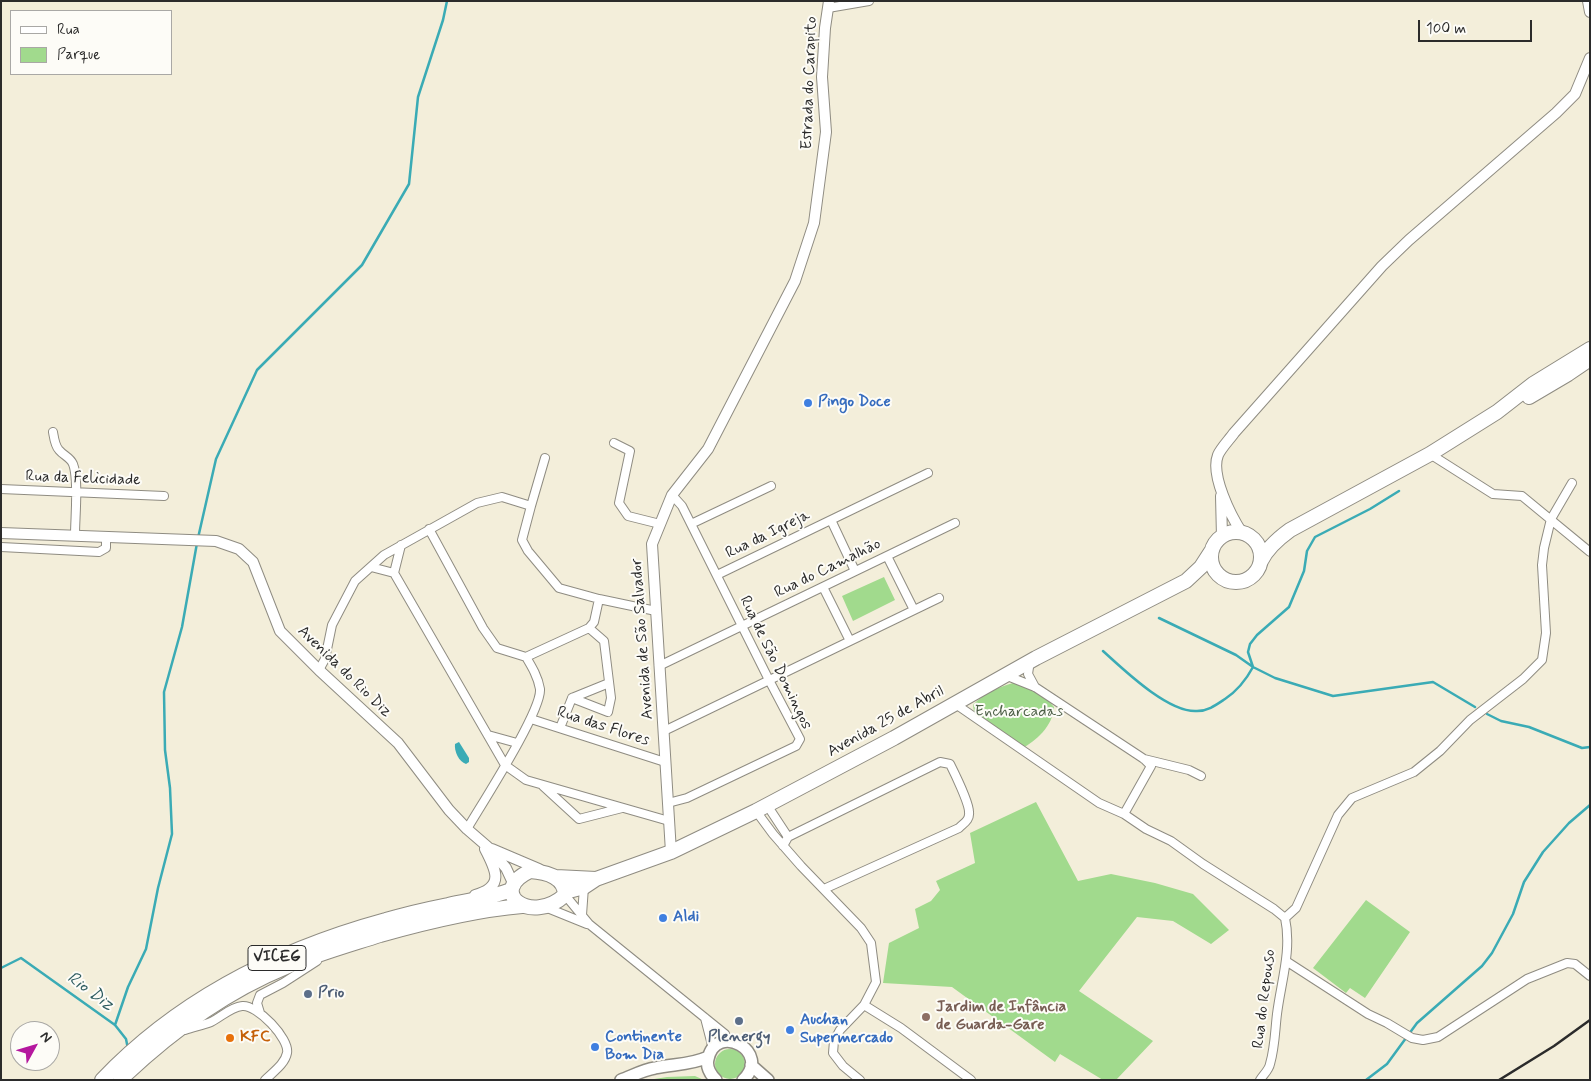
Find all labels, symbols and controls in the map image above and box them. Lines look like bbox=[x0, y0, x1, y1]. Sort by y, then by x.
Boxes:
legend bbox=[10, 10, 172, 75]
scale bar bbox=[1421, 10, 1535, 42]
street label: Estrada do Carapito bbox=[798, 16, 822, 150]
text: 100 m bbox=[1426, 19, 1466, 39]
text: Rua bbox=[57, 20, 80, 40]
text: Parque bbox=[57, 45, 100, 65]
place label: Pingo Doce bbox=[818, 393, 891, 413]
marker: Pingo Doce bbox=[802, 397, 814, 409]
street label: Rua da Felicidade bbox=[25, 467, 141, 491]
street label: Rua da Igreja bbox=[723, 506, 813, 564]
street label: Rua do Camalhão bbox=[772, 535, 884, 603]
street label: Avenida de São Salvador bbox=[628, 558, 658, 720]
street label: Rua de São Domingos bbox=[734, 593, 816, 733]
street label: Avenida do Rio Diz bbox=[293, 622, 395, 722]
street label: Avenida 25 de Abril bbox=[824, 682, 948, 762]
street label: Rua das Flores bbox=[554, 703, 652, 751]
park label: Encharcadas bbox=[975, 703, 1063, 723]
place label: Aldi bbox=[673, 908, 699, 928]
marker: Aldi bbox=[657, 912, 669, 924]
road number: VICEG bbox=[248, 946, 306, 970]
street label: Rua do Repouso bbox=[1249, 948, 1281, 1050]
water label: Rio Diz bbox=[62, 968, 118, 1016]
place label: Prio bbox=[318, 984, 344, 1004]
marker: Prio bbox=[302, 988, 314, 1000]
place label: Jardim de Infância de Guarda-Gare bbox=[936, 998, 1066, 1036]
place label: Auchan Supermercado bbox=[800, 1011, 893, 1049]
marker: Jardim de Infância de Guarda-Gare bbox=[920, 1011, 932, 1023]
marker: Plenergy bbox=[733, 1015, 745, 1027]
north arrow bbox=[10, 1021, 60, 1071]
marker: Auchan Supermercado bbox=[784, 1024, 796, 1036]
text: N bbox=[36, 1028, 56, 1046]
place label: KFC bbox=[240, 1028, 270, 1048]
place label: Continente Bom Dia bbox=[605, 1028, 682, 1066]
place label: Plenergy bbox=[708, 1028, 770, 1048]
marker: KFC bbox=[224, 1032, 236, 1044]
marker: Continente Bom Dia bbox=[589, 1041, 601, 1053]

